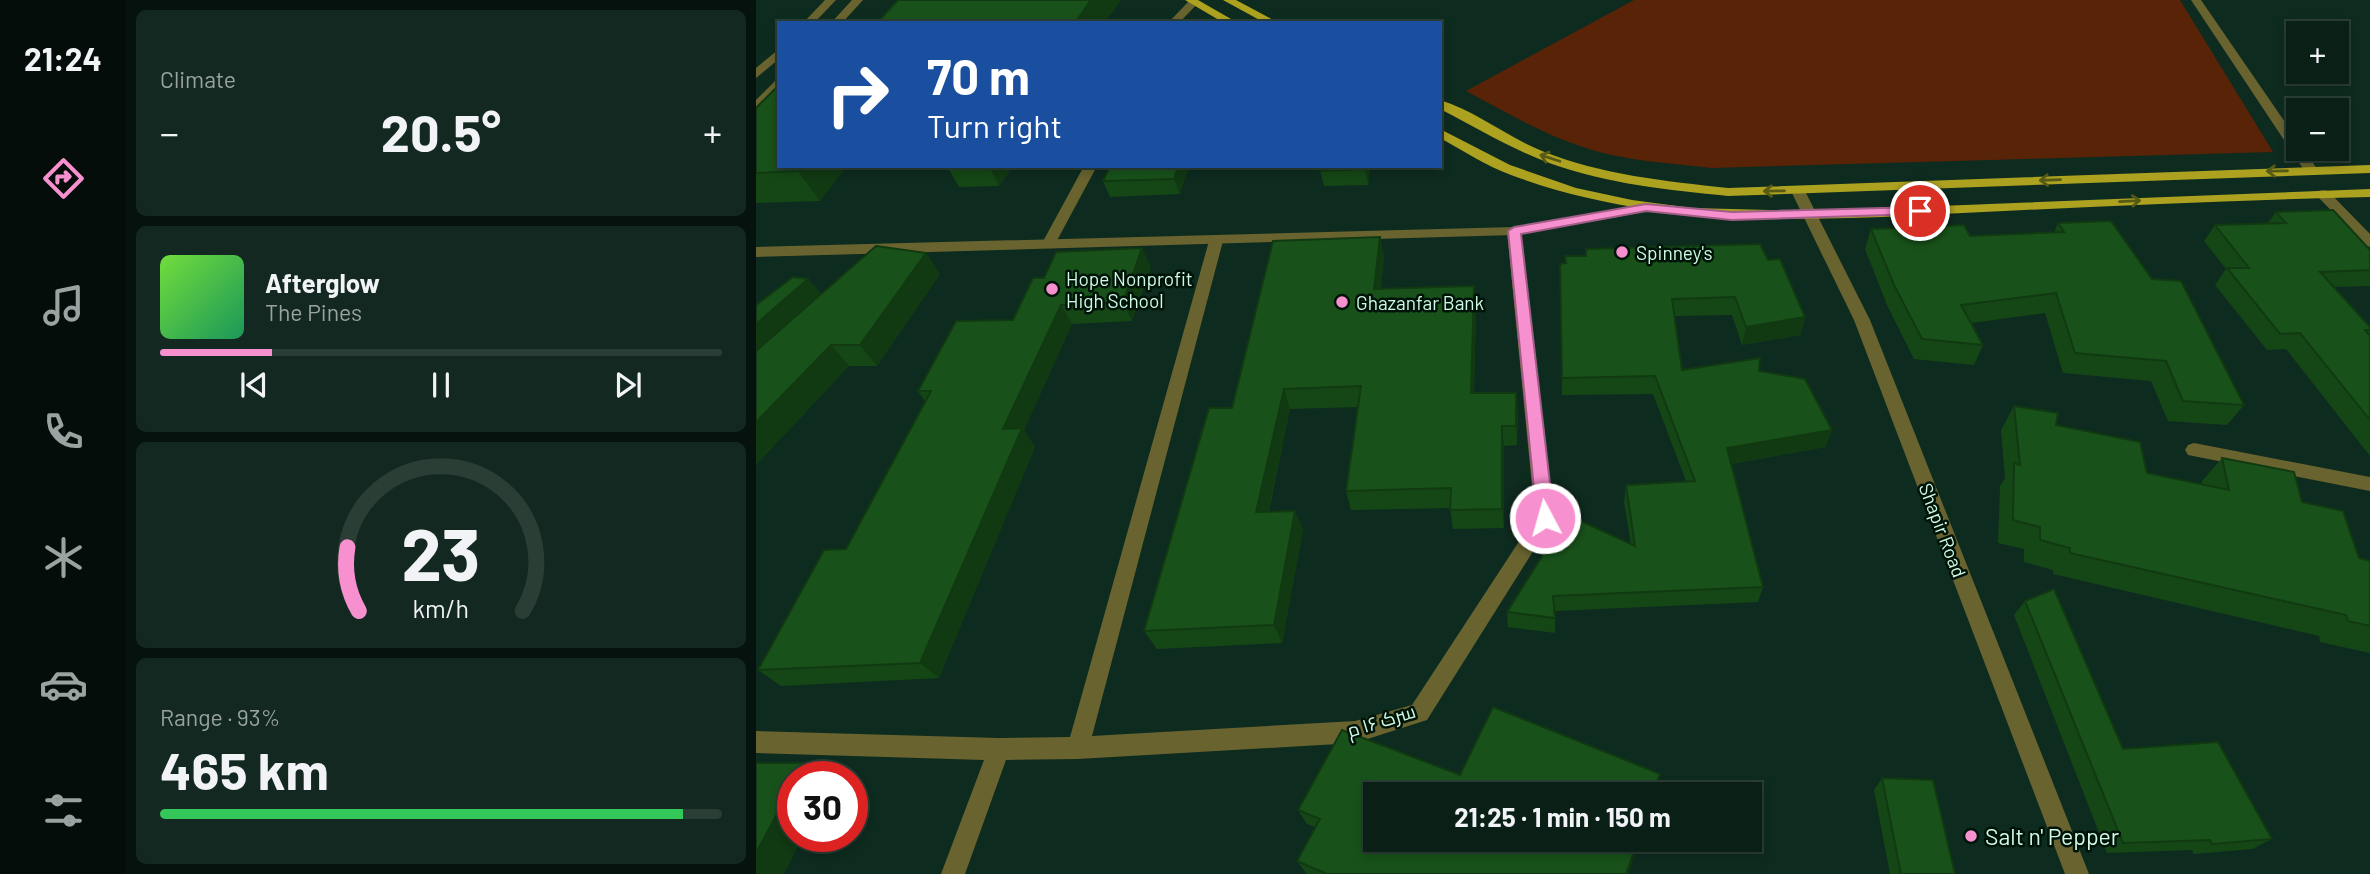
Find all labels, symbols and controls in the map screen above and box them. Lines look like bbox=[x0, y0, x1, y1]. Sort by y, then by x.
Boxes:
map controls bbox=[2286, 21, 2349, 161]
button: + bbox=[2286, 21, 2349, 84]
text: 21:24 bbox=[24, 39, 102, 77]
text: 70 m bbox=[927, 46, 1030, 105]
icon: right bbox=[812, 49, 903, 140]
text: Climate bbox=[160, 65, 236, 93]
button: − bbox=[2286, 98, 2349, 161]
text: 20.5° bbox=[381, 100, 501, 162]
text: Turn right bbox=[927, 106, 1062, 144]
text: − bbox=[160, 109, 179, 155]
text: + bbox=[703, 109, 722, 155]
one-way arrow bbox=[1539, 151, 1561, 164]
icon: directions bbox=[39, 154, 88, 203]
one-way arrow bbox=[2266, 164, 2289, 178]
one-way arrow bbox=[2039, 173, 2062, 186]
pin bbox=[1890, 181, 1950, 241]
one-way arrow bbox=[1762, 184, 1785, 198]
icon: arrive bbox=[1901, 192, 1939, 230]
one-way arrow bbox=[2118, 194, 2141, 207]
place label: Spinney's bbox=[1636, 241, 1713, 264]
marker: Spinney's bbox=[1614, 244, 1630, 260]
text: Afterglow bbox=[265, 267, 380, 298]
place label: Hope Nonprofit High School bbox=[1066, 267, 1193, 312]
icon: music bbox=[39, 281, 88, 330]
marker: Hope Nonprofit High School bbox=[1044, 281, 1060, 297]
place label: Ghazanfar Bank bbox=[1356, 291, 1484, 314]
marker: Ghazanfar Bank bbox=[1334, 294, 1350, 310]
text: The Pines bbox=[265, 298, 362, 326]
icon: previous bbox=[235, 366, 273, 404]
icon: pause bbox=[422, 366, 460, 404]
icon: next bbox=[609, 366, 647, 404]
icon: phone bbox=[39, 407, 88, 456]
street label: Shapir Road bbox=[1915, 480, 1971, 580]
position arrow bbox=[1508, 481, 1582, 555]
text: 23 bbox=[401, 508, 481, 596]
icon: climate bbox=[39, 533, 88, 582]
text: km/h bbox=[413, 593, 469, 623]
icon: car bbox=[39, 660, 88, 709]
street label: سرک ۱۶ م bbox=[1344, 699, 1419, 744]
text: Range · 93% bbox=[160, 703, 280, 731]
text: 465 km bbox=[160, 738, 329, 800]
speed limit sign: 30 bbox=[777, 761, 868, 852]
icon: filters bbox=[39, 786, 88, 835]
text: 21:25 · 1 min · 150 m bbox=[1454, 801, 1671, 832]
place label: Salt n' Pepper bbox=[1985, 822, 2120, 850]
marker: Salt n' Pepper bbox=[1963, 828, 1979, 844]

